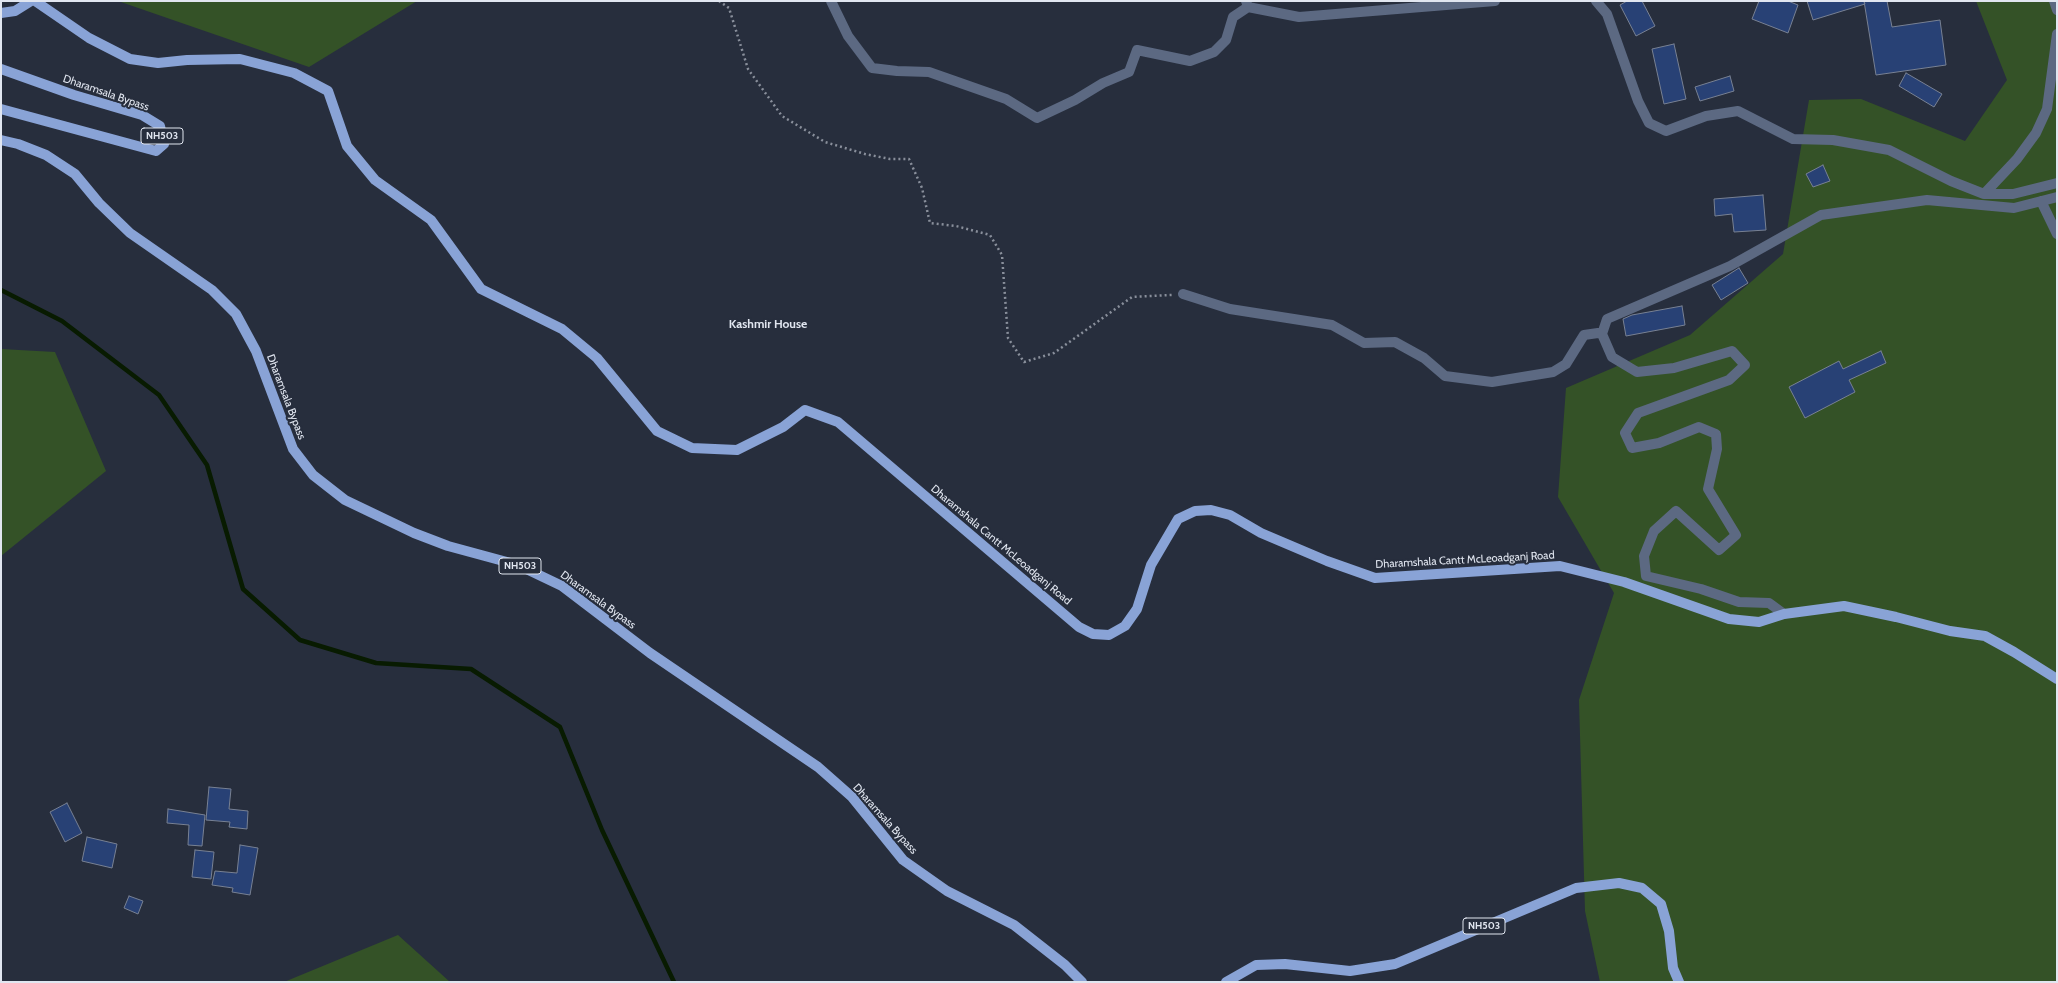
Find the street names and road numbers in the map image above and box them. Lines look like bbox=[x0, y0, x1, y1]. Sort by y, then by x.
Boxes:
street label: Dharamsala Bypass bbox=[61, 72, 151, 114]
road number: NH503 bbox=[141, 128, 183, 144]
street label: Dharamsala Bypass bbox=[264, 353, 308, 441]
street label: Dharamshala Cantt McLeoadganj Road bbox=[928, 482, 1074, 608]
street label: Dharamshala Cantt McLeoadganj Road bbox=[1375, 549, 1555, 571]
road number: NH503 bbox=[499, 558, 541, 574]
street label: Dharamsala Bypass bbox=[558, 568, 638, 632]
street label: Dharamsala Bypass bbox=[850, 781, 920, 857]
road number: NH503 bbox=[1463, 918, 1505, 934]

